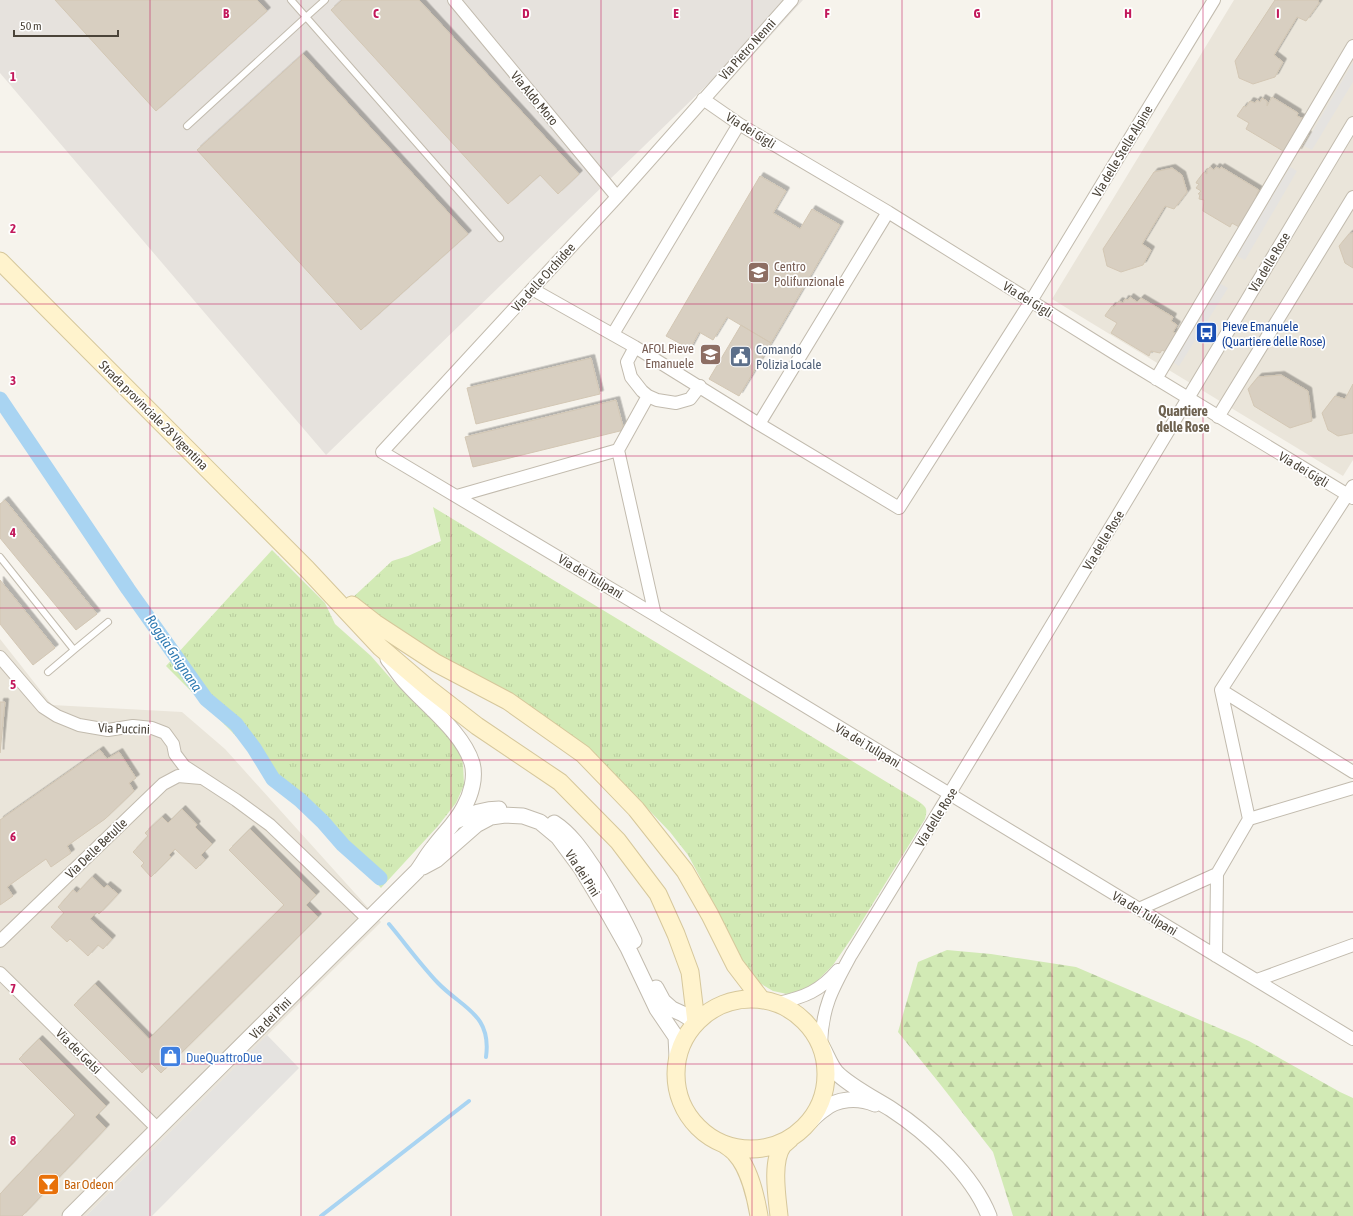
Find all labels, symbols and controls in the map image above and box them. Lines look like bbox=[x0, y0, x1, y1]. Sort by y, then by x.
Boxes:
text: B bbox=[223, 6, 230, 21]
text: C bbox=[373, 6, 379, 21]
text: D bbox=[522, 6, 530, 21]
text: E bbox=[673, 6, 679, 21]
text: F bbox=[824, 6, 830, 21]
text: G bbox=[974, 6, 981, 21]
text: H bbox=[1124, 6, 1132, 21]
text: I bbox=[1276, 6, 1280, 21]
scale bar bbox=[14, 12, 118, 38]
street label: Via Pietro Nenni bbox=[716, 16, 779, 83]
text: 50 m bbox=[20, 19, 42, 33]
street label: Via Aldo Moro bbox=[508, 68, 561, 128]
text: 1 bbox=[10, 69, 16, 84]
street label: Via delle Stelle Alpine bbox=[1089, 103, 1156, 200]
street label: Via dei Gigli bbox=[723, 109, 778, 152]
text: 2 bbox=[10, 221, 16, 236]
street label: Via delle Rose bbox=[1246, 230, 1293, 295]
street label: Via delle Orchidee bbox=[509, 240, 578, 315]
place label: Centro Polifunzionale bbox=[774, 259, 844, 289]
school or university icon: Centro Polifunzionale bbox=[745, 260, 771, 286]
street label: Via dei Gigli bbox=[1000, 278, 1055, 321]
place label: Pieve Emanuele (Quartiere delle Rose) bbox=[1222, 319, 1326, 349]
bus stop icon: Pieve Emanuele (Quartiere delle Rose) bbox=[1194, 320, 1220, 346]
place label: AFOL Pieve Emanuele bbox=[642, 341, 694, 371]
school or university icon: AFOL Pieve Emanuele bbox=[697, 342, 723, 368]
place label: Comando Polizia Locale bbox=[756, 342, 822, 372]
public building icon: Comando Polizia Locale bbox=[728, 343, 754, 369]
street label: Strada provinciale 28 Vigentina bbox=[96, 358, 211, 473]
text: 3 bbox=[10, 373, 16, 388]
district label: Quartiere delle Rose bbox=[1156, 403, 1210, 435]
street label: Via dei Gigli bbox=[1276, 449, 1332, 490]
street label: Via delle Rose bbox=[1080, 508, 1127, 573]
text: 4 bbox=[9, 525, 16, 540]
street label: Via dei Tulipani bbox=[555, 551, 626, 602]
water label: Roggia Gnignana bbox=[143, 612, 206, 695]
text: 5 bbox=[10, 677, 16, 692]
street label: Via Puccini bbox=[98, 720, 150, 737]
street label: Via dei Tulipani bbox=[832, 720, 903, 771]
street label: Via delle Rose bbox=[912, 785, 961, 850]
street label: Via Delle Betulle bbox=[63, 815, 130, 881]
text: 6 bbox=[10, 829, 16, 844]
street label: Via dei Pini bbox=[562, 847, 603, 899]
street label: Via dei Tulipani bbox=[1109, 888, 1180, 939]
text: 7 bbox=[10, 981, 16, 996]
street label: Via dei Pini bbox=[247, 995, 294, 1042]
street label: Via dei Gelsi bbox=[53, 1026, 104, 1077]
shop icon: DueQuattroDue bbox=[158, 1044, 184, 1070]
place label: DueQuattroDue bbox=[186, 1050, 262, 1065]
text: 8 bbox=[10, 1133, 16, 1148]
bar icon: Bar Odeon bbox=[35, 1171, 61, 1197]
place label: Bar Odeon bbox=[64, 1177, 114, 1192]

